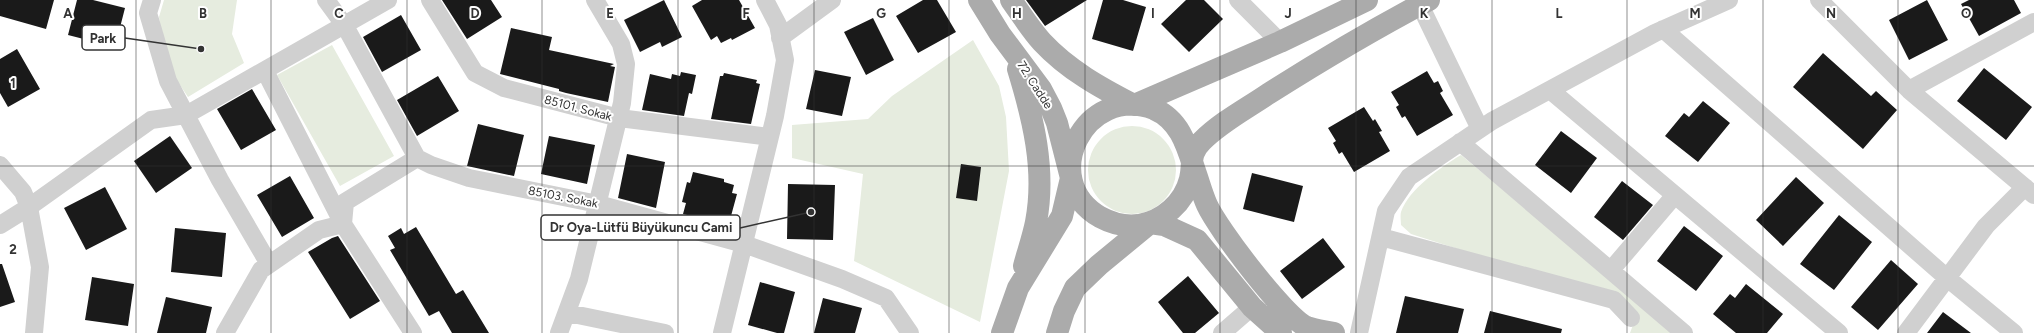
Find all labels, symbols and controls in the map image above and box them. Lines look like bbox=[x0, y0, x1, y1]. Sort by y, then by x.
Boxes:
text: A bbox=[63, 6, 73, 21]
text: B bbox=[199, 6, 207, 21]
text: C bbox=[334, 6, 344, 21]
text: D bbox=[470, 6, 480, 21]
text: E bbox=[606, 6, 614, 21]
text: F bbox=[742, 6, 750, 21]
text: G bbox=[876, 6, 886, 21]
text: H bbox=[1012, 6, 1022, 21]
text: I bbox=[1151, 6, 1155, 21]
text: J bbox=[1284, 6, 1292, 21]
text: K bbox=[1420, 6, 1429, 21]
text: L bbox=[1556, 6, 1563, 21]
text: M bbox=[1689, 6, 1701, 21]
text: N bbox=[1826, 6, 1836, 21]
text: O bbox=[1961, 6, 1971, 21]
callout: Park bbox=[82, 25, 125, 50]
text: Park bbox=[90, 31, 116, 46]
street label: 72. Cadde bbox=[1014, 59, 1056, 112]
text: 1 bbox=[10, 76, 16, 91]
street label: 85101. Sokak bbox=[543, 92, 613, 124]
street label: 85103. Sokak bbox=[527, 183, 599, 211]
callout: Dr Oya-Lütfü Büyükuncu Cami bbox=[541, 215, 740, 240]
text: Dr Oya-Lütfü Büyükuncu Cami bbox=[550, 220, 732, 235]
text: 2 bbox=[9, 242, 17, 257]

